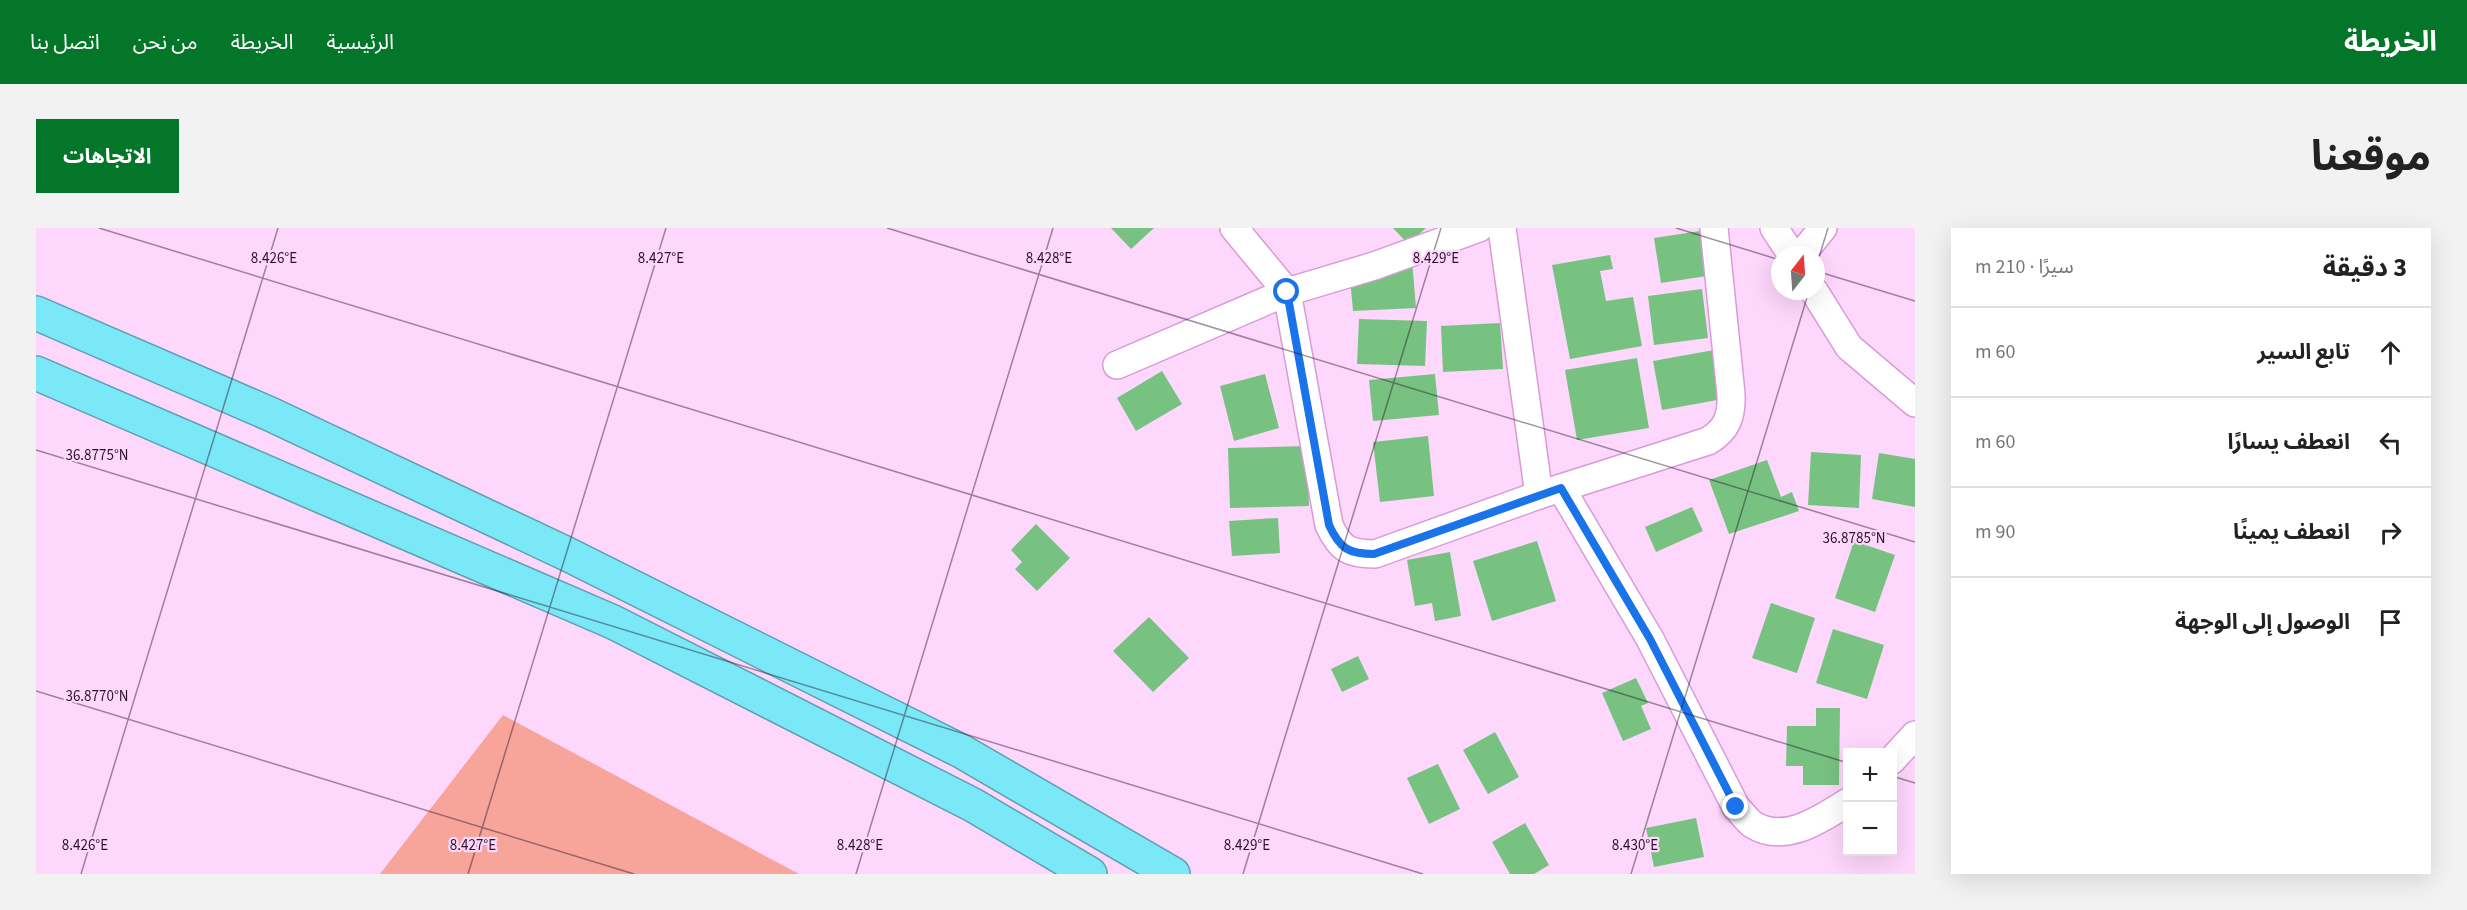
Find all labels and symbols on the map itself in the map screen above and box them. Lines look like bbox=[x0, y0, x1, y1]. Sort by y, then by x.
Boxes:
north arrow bbox=[1771, 246, 1825, 300]
text: 8.426°E bbox=[251, 248, 297, 269]
text: 8.427°E bbox=[638, 248, 684, 269]
text: 8.428°E bbox=[1026, 248, 1072, 269]
text: 8.429°E bbox=[1413, 248, 1459, 269]
route start bbox=[1273, 278, 1299, 304]
text: 36.8775°N bbox=[65, 445, 129, 466]
text: 36.8785°N bbox=[1822, 528, 1886, 549]
text: 36.8770°N bbox=[65, 686, 129, 707]
route end bbox=[1722, 793, 1748, 819]
text: 8.426°E bbox=[62, 835, 108, 856]
text: 8.427°E bbox=[450, 835, 496, 856]
text: 8.428°E bbox=[837, 835, 883, 856]
text: 8.429°E bbox=[1224, 835, 1270, 856]
text: 8.430°E bbox=[1612, 835, 1658, 856]

